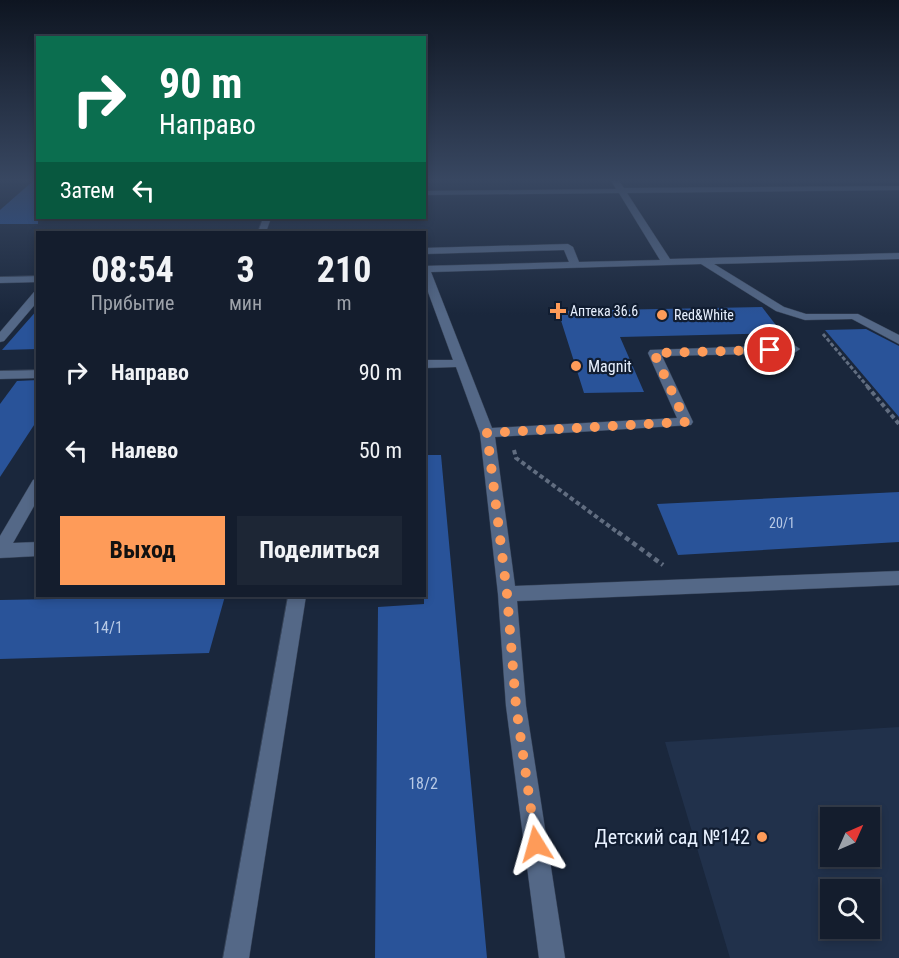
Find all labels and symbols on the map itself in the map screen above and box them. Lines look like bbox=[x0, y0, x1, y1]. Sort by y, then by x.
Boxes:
place label: Аптека 36.6 bbox=[570, 303, 638, 319]
marker: Аптека 36.6 bbox=[551, 304, 565, 318]
place label: Red&White bbox=[674, 307, 734, 323]
marker: Red&White bbox=[655, 308, 669, 322]
pin bbox=[744, 324, 795, 375]
place label: Magnit bbox=[588, 357, 632, 376]
marker: Magnit bbox=[569, 359, 583, 373]
house number: 20/1 bbox=[769, 515, 795, 531]
house number: 14/1 bbox=[93, 618, 123, 637]
house number: 18/2 bbox=[408, 774, 438, 793]
north arrow bbox=[820, 807, 880, 867]
position arrow bbox=[504, 812, 568, 876]
place label: Детский сад №142 bbox=[595, 825, 750, 849]
marker: Детский сад №142 bbox=[755, 830, 769, 844]

